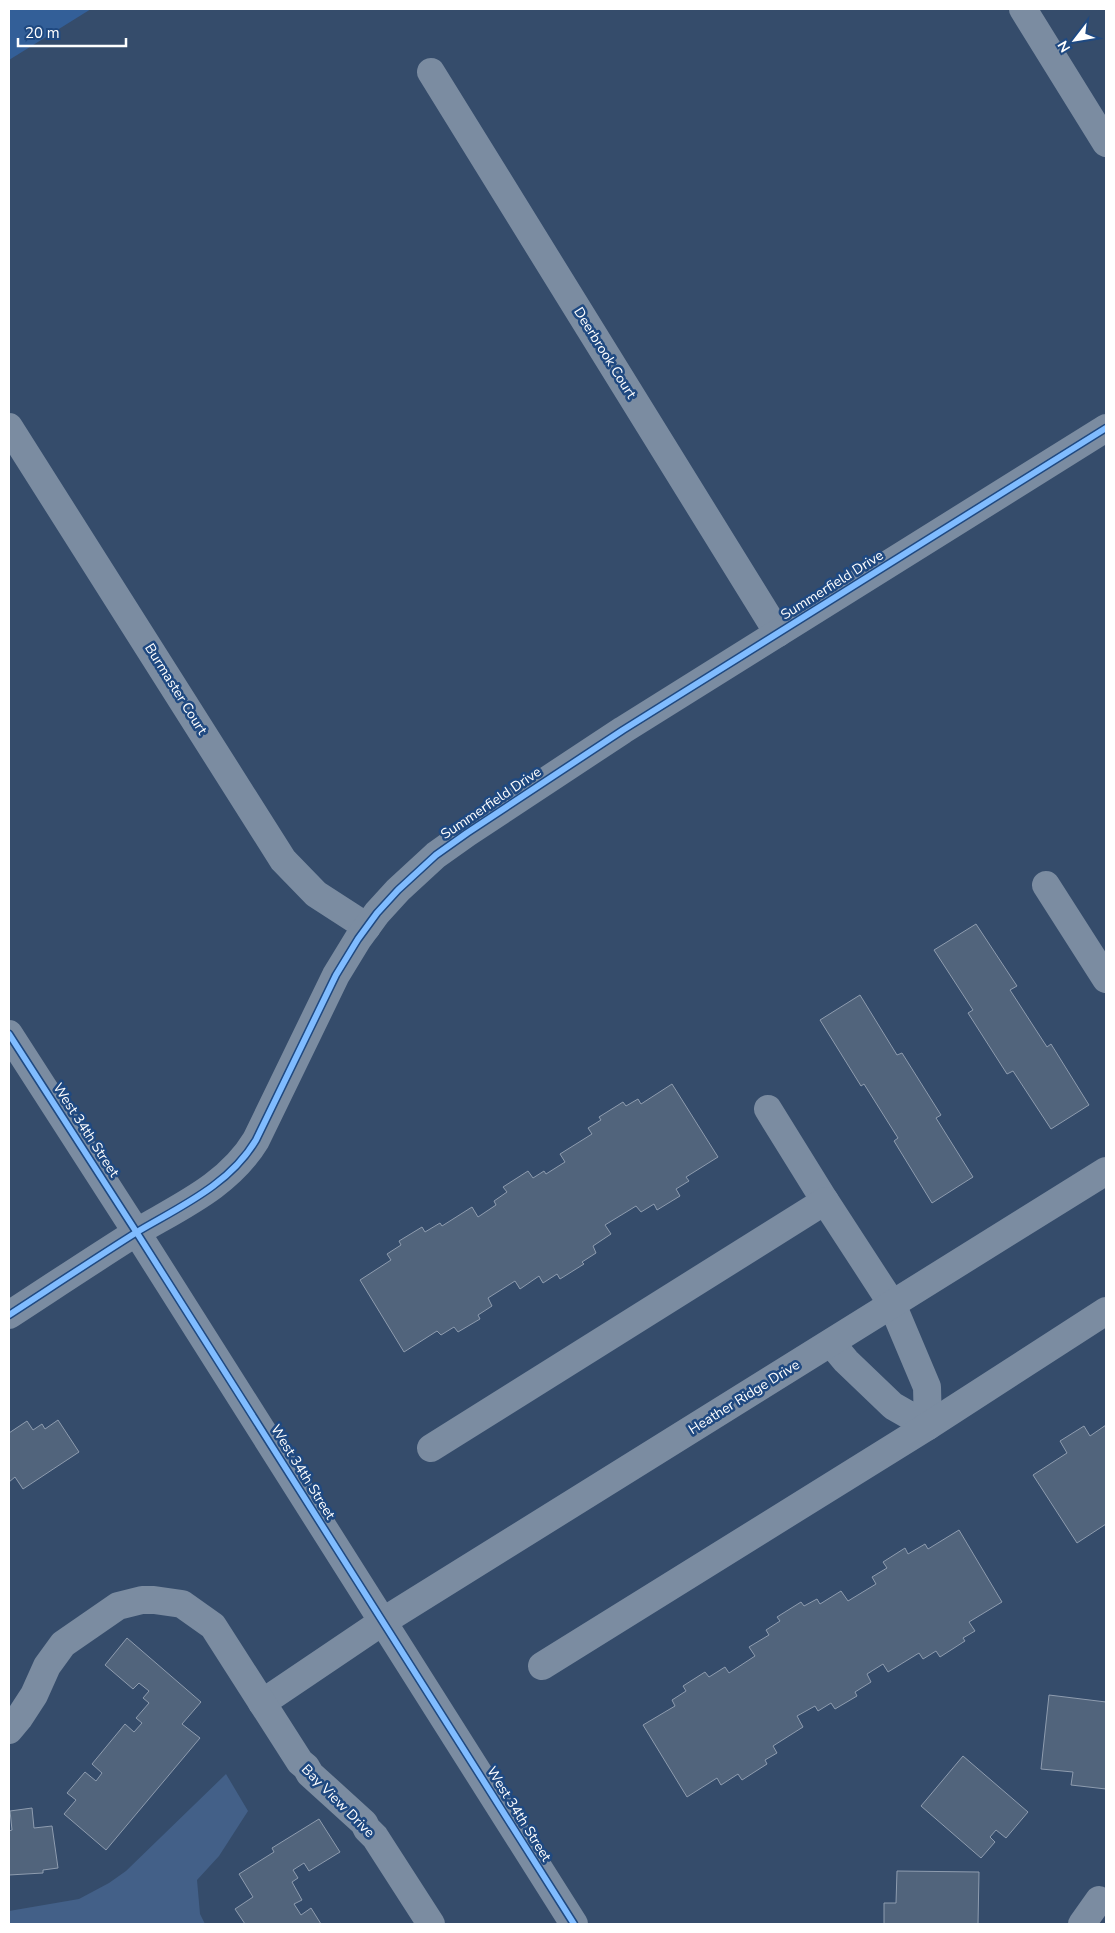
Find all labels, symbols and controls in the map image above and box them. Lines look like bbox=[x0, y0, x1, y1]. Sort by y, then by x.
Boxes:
scale bar bbox=[18, 15, 125, 47]
north arrow bbox=[1050, 15, 1100, 65]
text: 20 m bbox=[25, 23, 60, 43]
text: N bbox=[1053, 37, 1075, 56]
street label: Deerbrook Court bbox=[569, 304, 641, 402]
street label: Summerfield Drive bbox=[777, 546, 887, 624]
street label: Burmaster Court bbox=[140, 640, 212, 738]
street label: Summerfield Drive bbox=[437, 762, 545, 844]
street label: West 34th Street bbox=[48, 1079, 124, 1181]
street label: Heather Ridge Drive bbox=[685, 1355, 803, 1439]
street label: West 34th Street bbox=[266, 1421, 340, 1523]
street label: Bay View Drive bbox=[297, 1760, 379, 1842]
street label: West 34th Street bbox=[482, 1763, 556, 1865]

